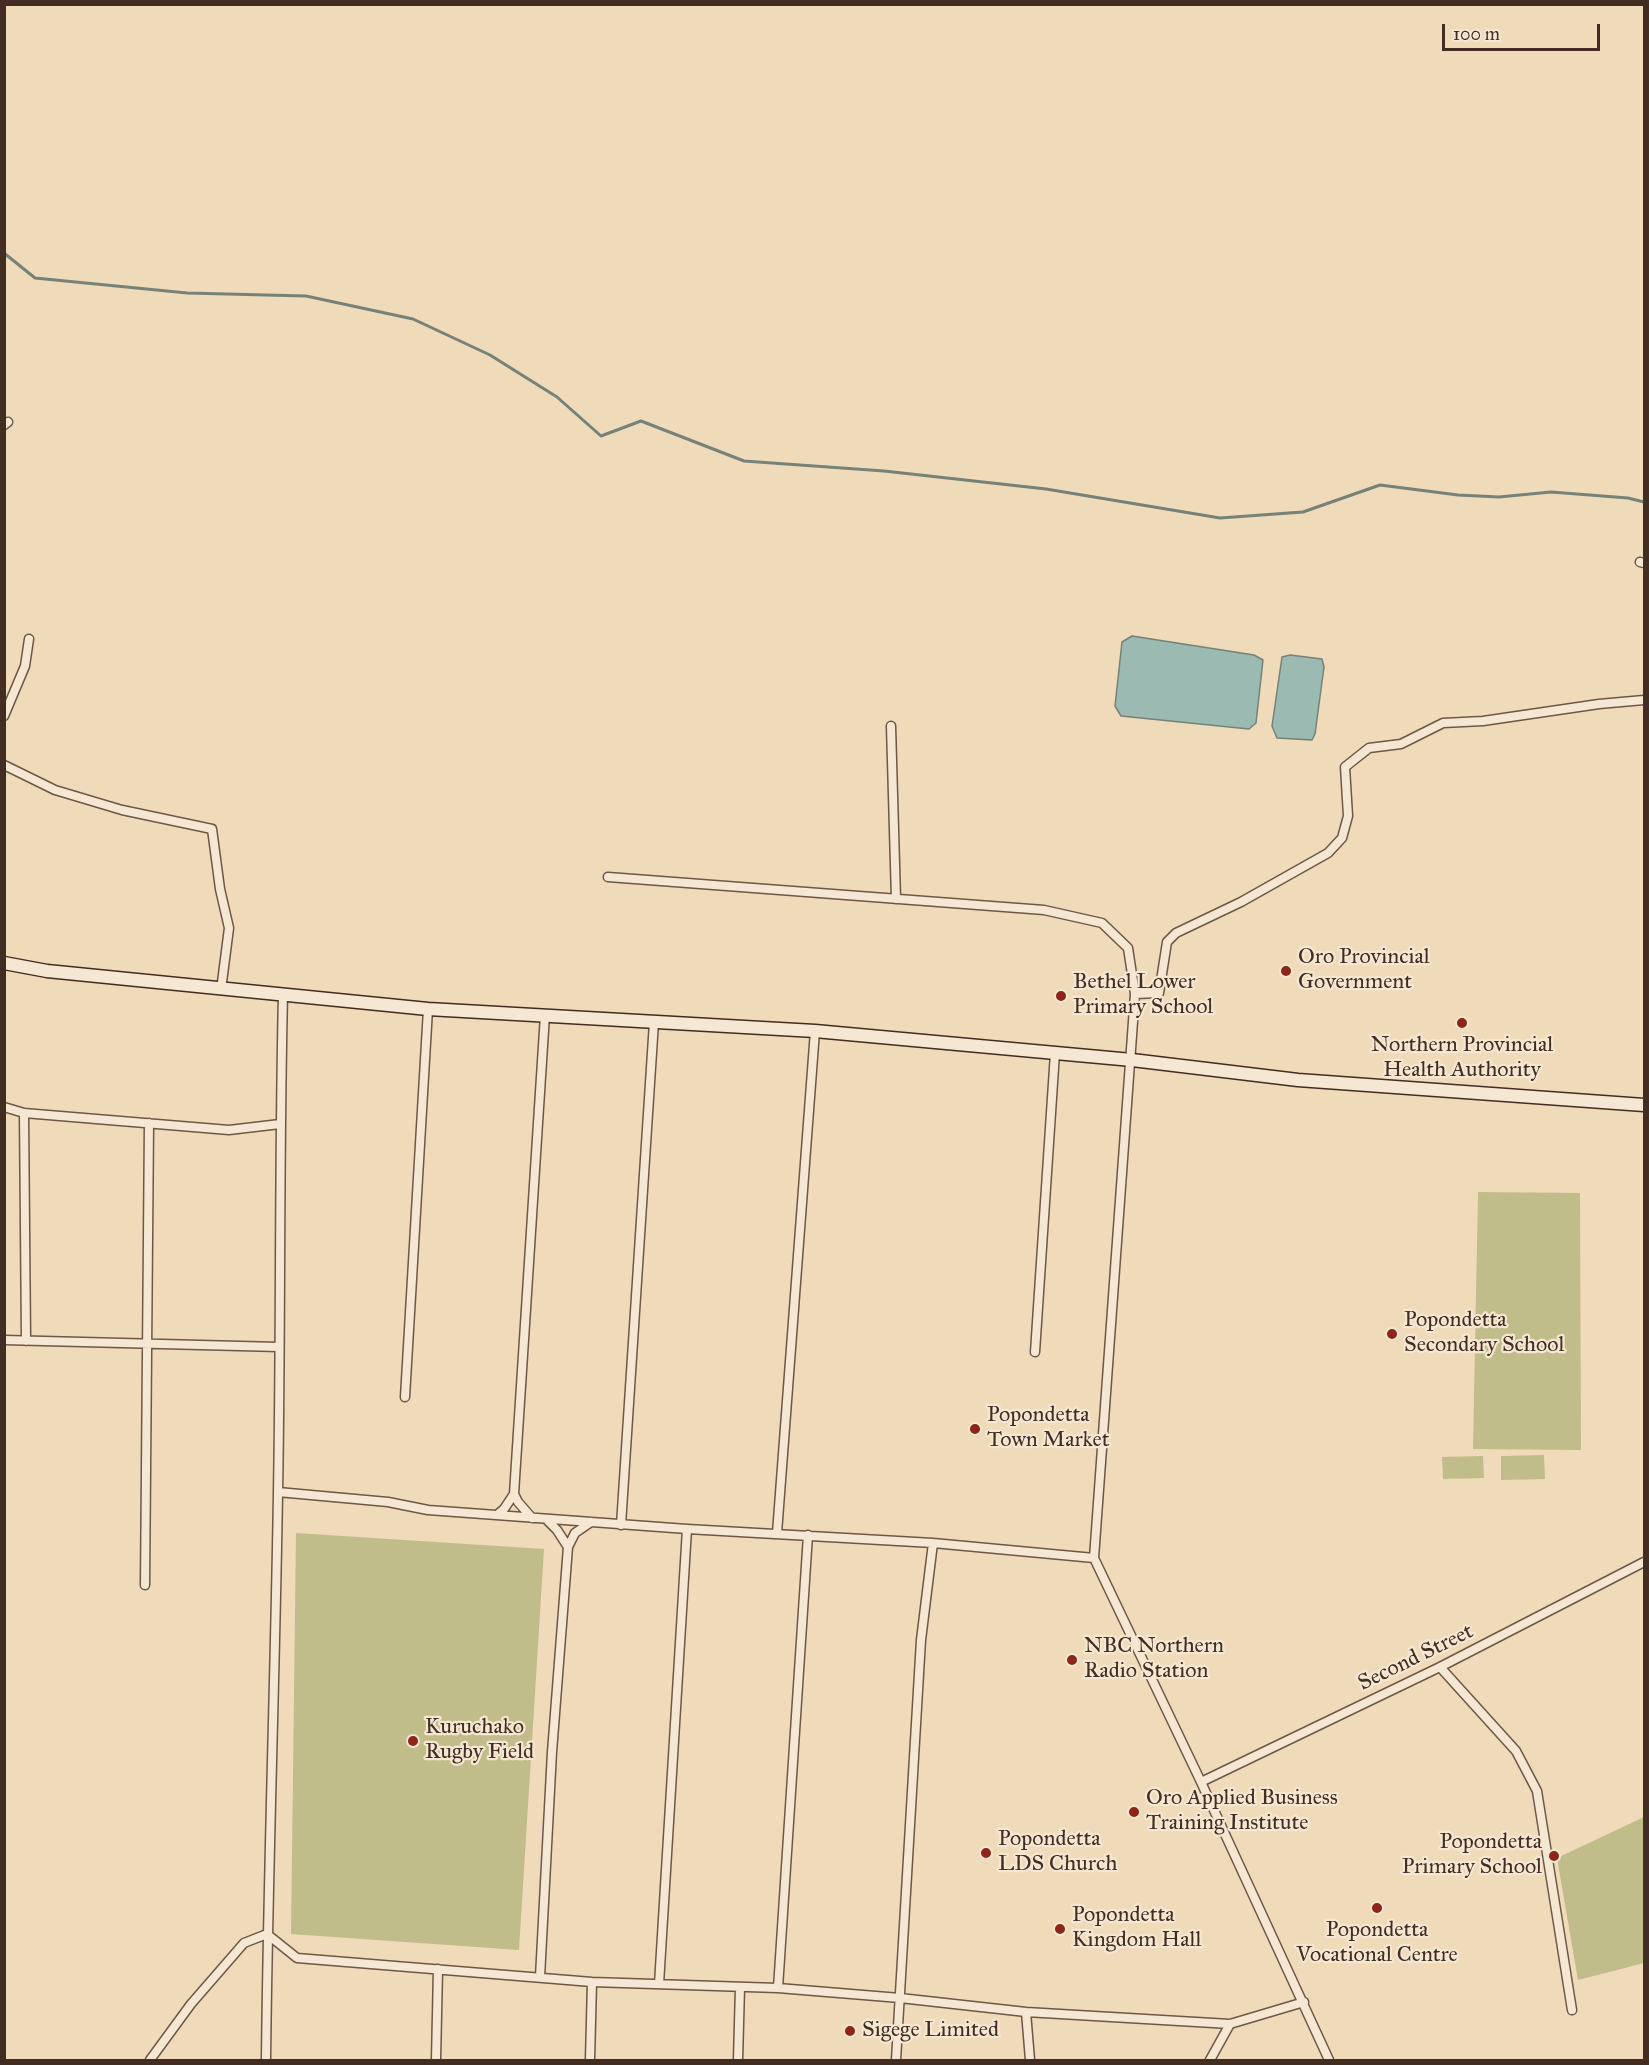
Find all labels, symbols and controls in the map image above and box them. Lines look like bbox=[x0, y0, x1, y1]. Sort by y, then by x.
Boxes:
scale bar bbox=[1445, 12, 1602, 50]
text: 100 m bbox=[1453, 23, 1500, 45]
place label: Oro Provincial Government bbox=[1298, 945, 1430, 996]
marker: Oro Provincial Government bbox=[1279, 964, 1293, 978]
place label: Bethel Lower Primary School bbox=[1073, 970, 1213, 1022]
marker: Bethel Lower Primary School bbox=[1054, 989, 1068, 1003]
marker: Northern Provincial Health Authority bbox=[1455, 1016, 1469, 1030]
place label: Northern Provincial Health Authority bbox=[1371, 1033, 1553, 1084]
place label: Popondetta Secondary School bbox=[1404, 1308, 1564, 1360]
marker: Popondetta Secondary School bbox=[1385, 1327, 1399, 1341]
place label: Popondetta Town Market bbox=[987, 1403, 1109, 1454]
marker: Popondetta Town Market bbox=[968, 1422, 982, 1436]
street label: Second Street bbox=[1354, 1619, 1478, 1697]
place label: NBC Northern Radio Station bbox=[1084, 1634, 1224, 1686]
marker: NBC Northern Radio Station bbox=[1065, 1653, 1079, 1667]
place label: Kuruchako Rugby Field bbox=[425, 1715, 534, 1766]
marker: Kuruchako Rugby Field bbox=[406, 1734, 420, 1748]
place label: Oro Applied Business Training Institute bbox=[1146, 1786, 1338, 1838]
marker: Oro Applied Business Training Institute bbox=[1127, 1805, 1141, 1819]
place label: Popondetta LDS Church bbox=[998, 1827, 1117, 1879]
place label: Popondetta Primary School bbox=[1402, 1830, 1542, 1882]
marker: Popondetta LDS Church bbox=[979, 1846, 993, 1860]
marker: Popondetta Primary School bbox=[1547, 1849, 1561, 1863]
marker: Popondetta Vocational Centre bbox=[1370, 1901, 1384, 1915]
place label: Popondetta Kingdom Hall bbox=[1072, 1903, 1201, 1954]
place label: Popondetta Vocational Centre bbox=[1296, 1918, 1458, 1970]
marker: Popondetta Kingdom Hall bbox=[1053, 1922, 1067, 1936]
place label: Sigege Limited bbox=[862, 2018, 999, 2044]
marker: Sigege Limited bbox=[843, 2024, 857, 2038]

